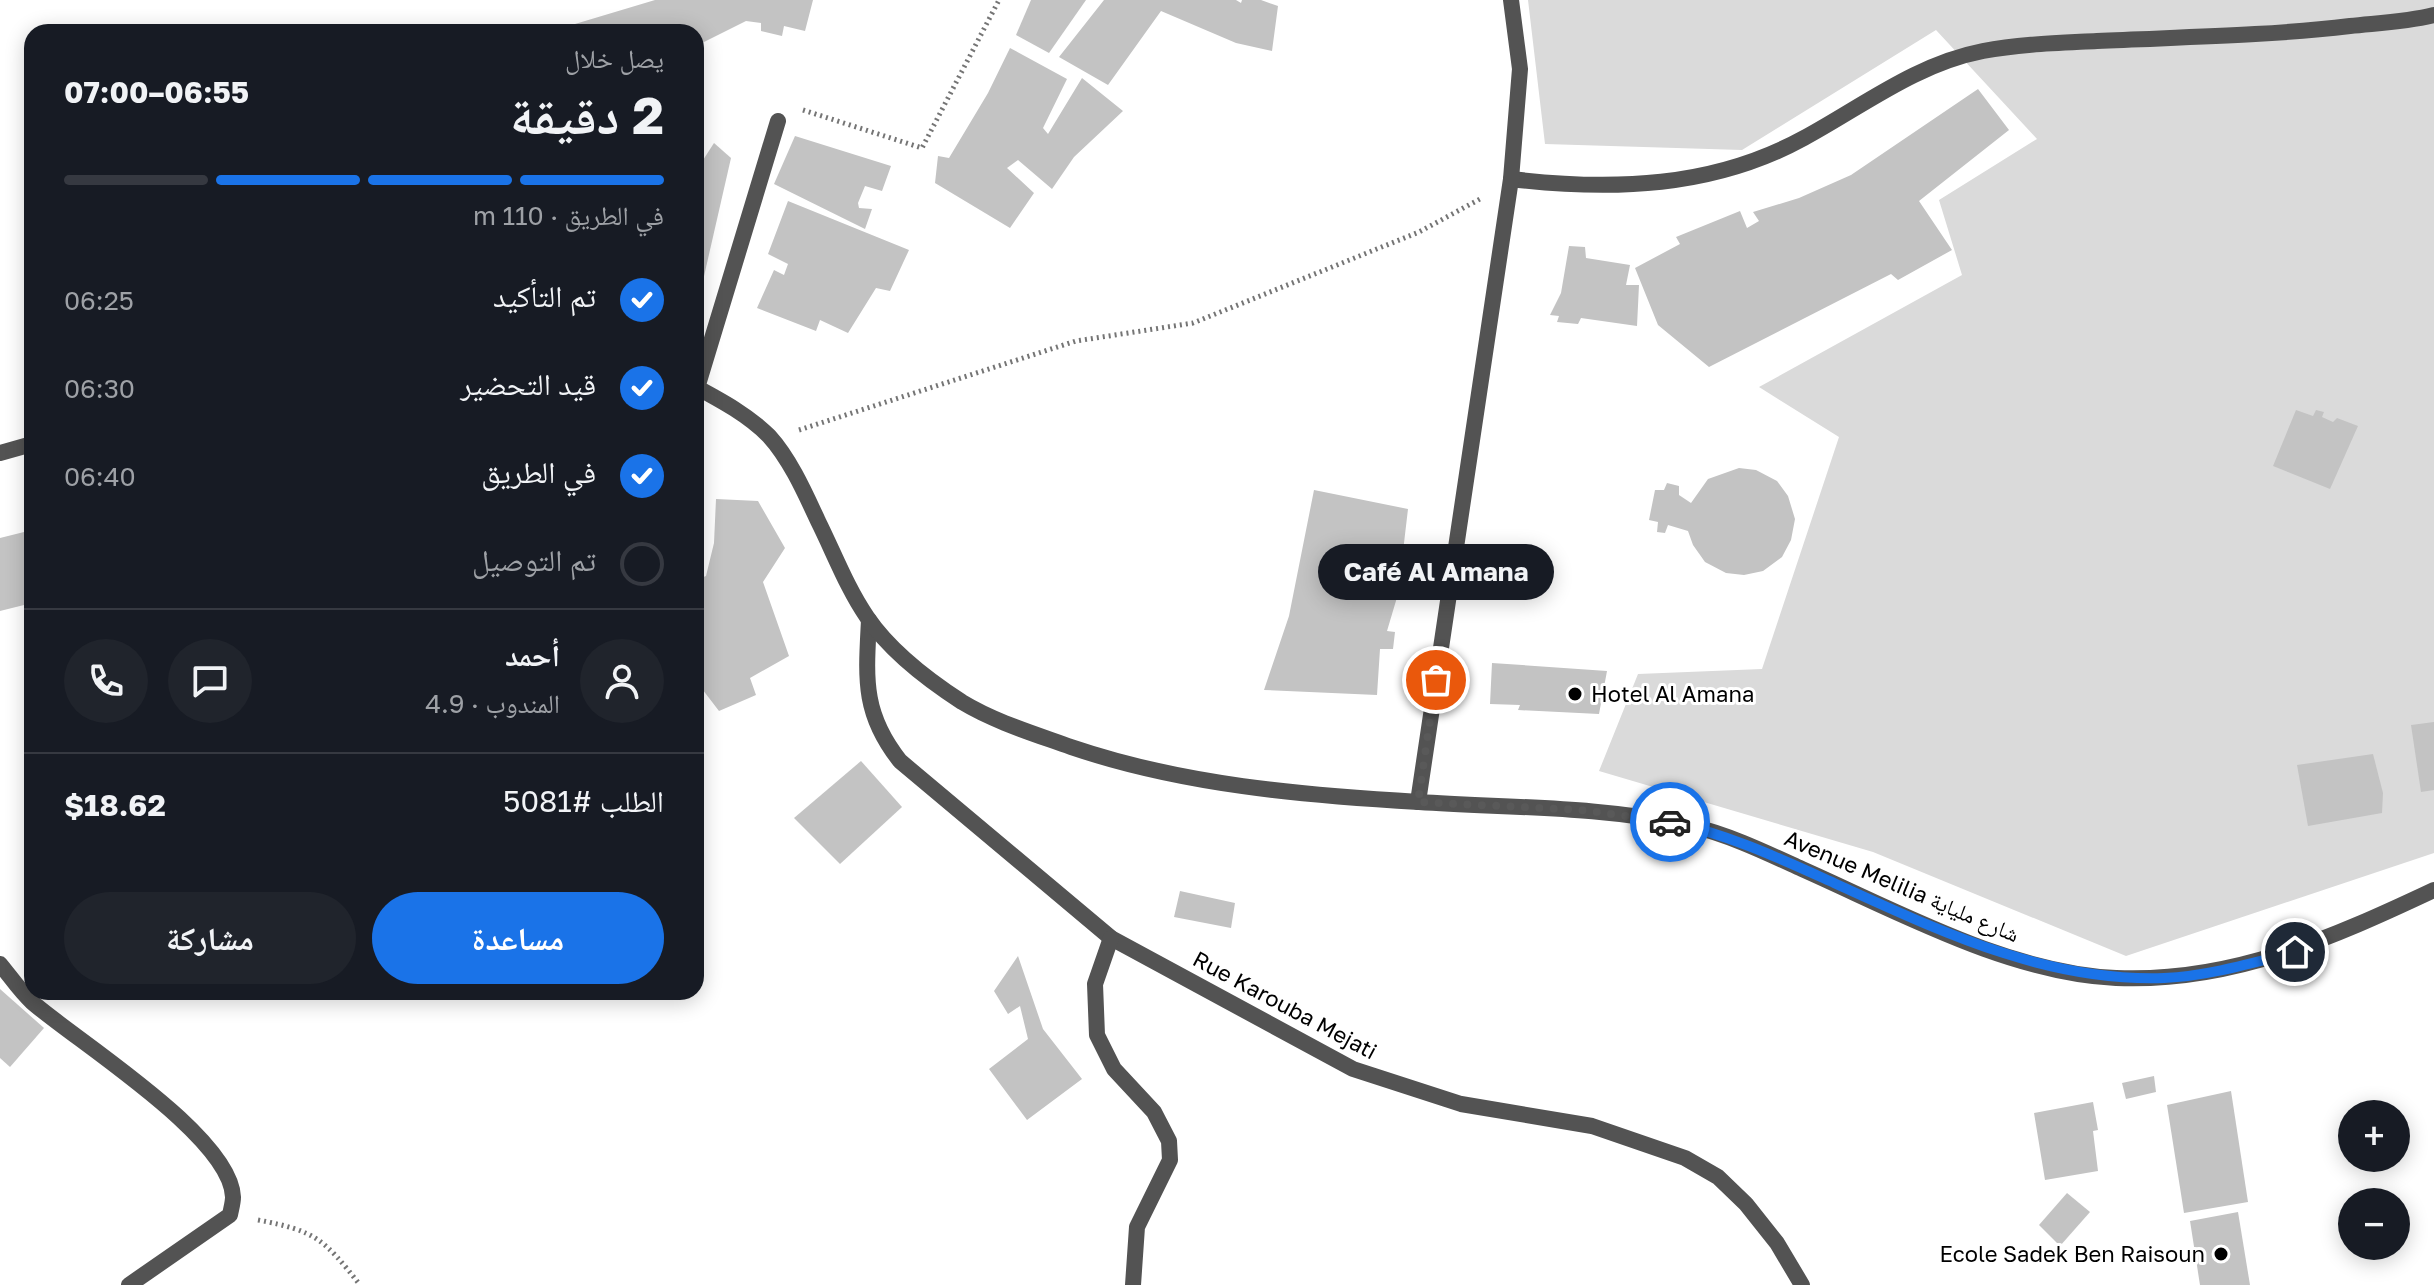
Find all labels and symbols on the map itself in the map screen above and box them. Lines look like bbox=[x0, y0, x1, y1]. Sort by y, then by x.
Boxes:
callout: Café Al Amana bbox=[1318, 544, 1554, 600]
pin bbox=[1402, 646, 1470, 714]
place label: Hotel Al Amana bbox=[1591, 680, 1754, 707]
marker: Hotel Al Amana bbox=[1566, 685, 1584, 703]
courier bbox=[1630, 782, 1710, 862]
street label: Avenue Melilia شارع ملياية bbox=[1780, 824, 2024, 948]
pin bbox=[2261, 918, 2329, 986]
street label: Rue Karouba Mejati bbox=[1189, 945, 1382, 1064]
place label: Ecole Sadek Ben Raisoun bbox=[1940, 1240, 2205, 1267]
marker: Ecole Sadek Ben Raisoun bbox=[2212, 1245, 2230, 1263]

